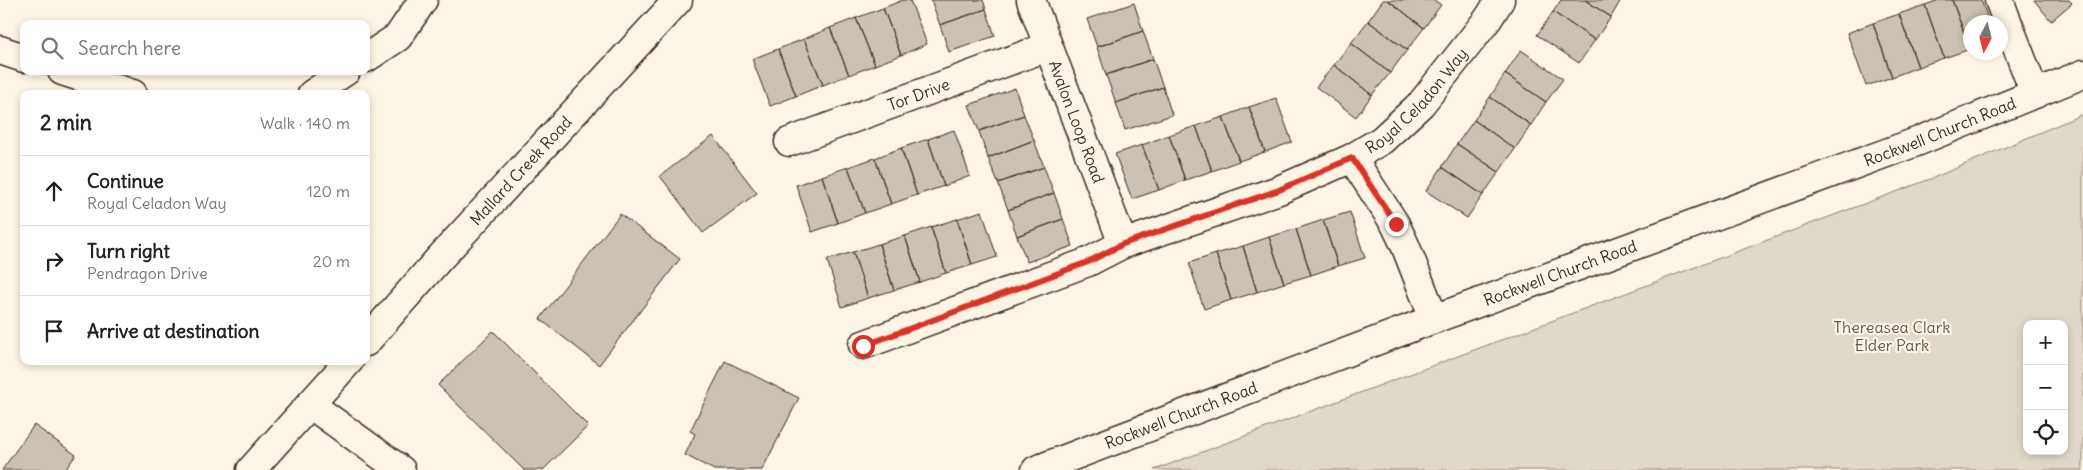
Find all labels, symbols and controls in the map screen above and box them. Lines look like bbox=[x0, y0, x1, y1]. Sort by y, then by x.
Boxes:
north arrow bbox=[1963, 15, 2008, 60]
search box bbox=[20, 20, 370, 75]
icon: search bbox=[38, 34, 66, 62]
text: Search here bbox=[78, 36, 181, 60]
street label: Royal Celadon Way bbox=[1362, 44, 1471, 158]
street label: Avalon Loop Road bbox=[1045, 57, 1109, 186]
street label: Tor Drive bbox=[885, 74, 952, 115]
street label: Rockwell Church Road bbox=[1861, 93, 2019, 170]
text: 2 min bbox=[40, 109, 92, 136]
street label: Mallard Creek Road bbox=[465, 112, 576, 229]
text: Walk · 140 m bbox=[260, 113, 350, 133]
text: Continue bbox=[87, 169, 164, 193]
icon: ahead bbox=[40, 177, 68, 205]
text: 120 m bbox=[307, 181, 350, 201]
text: Royal Celadon Way bbox=[87, 193, 227, 213]
route end bbox=[1385, 213, 1408, 236]
street label: Rockwell Church Road bbox=[1481, 235, 1639, 310]
text: Turn right bbox=[87, 239, 170, 263]
icon: right bbox=[40, 247, 68, 275]
text: 20 m bbox=[313, 251, 350, 271]
text: Pendragon Drive bbox=[87, 263, 208, 283]
icon: arrive bbox=[40, 317, 68, 345]
park label: Thereasea Clark Elder Park bbox=[1834, 317, 1950, 355]
text: Arrive at destination bbox=[87, 319, 260, 343]
map controls bbox=[2023, 320, 2068, 455]
button: + bbox=[2023, 320, 2068, 365]
route start bbox=[852, 335, 875, 358]
button: − bbox=[2023, 365, 2068, 410]
street label: Rockwell Church Road bbox=[1102, 377, 1260, 453]
button: locate bbox=[2023, 410, 2068, 455]

